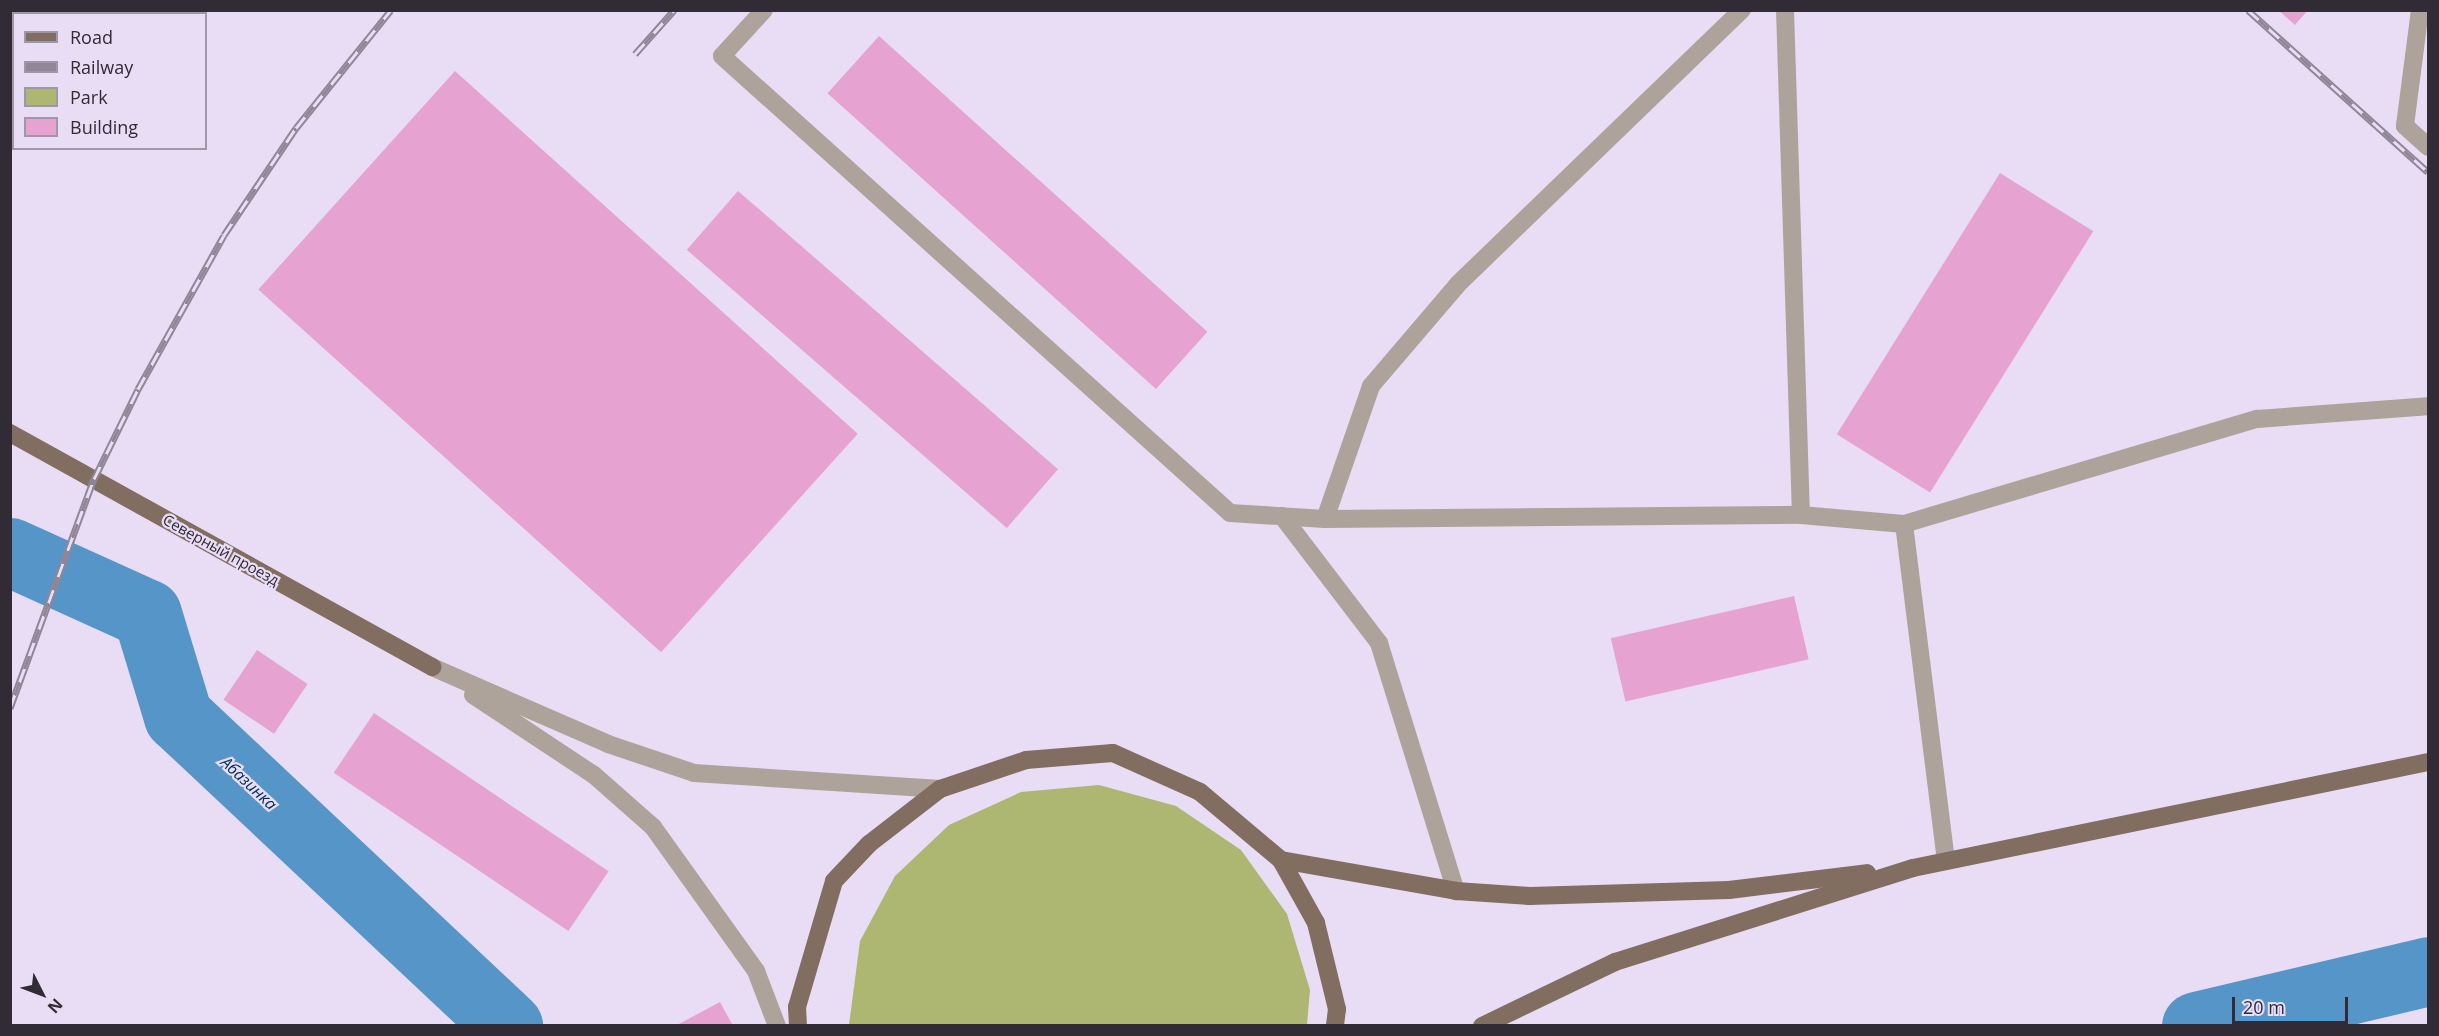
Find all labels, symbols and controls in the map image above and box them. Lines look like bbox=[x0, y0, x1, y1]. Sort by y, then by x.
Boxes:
legend bbox=[12, 12, 207, 150]
text: Road bbox=[70, 25, 113, 49]
text: Railway bbox=[70, 55, 133, 79]
text: Park bbox=[70, 85, 108, 109]
text: Building bbox=[70, 115, 138, 139]
street label: Северный проезд bbox=[160, 511, 282, 589]
water label: Абазинка bbox=[217, 752, 281, 814]
north arrow bbox=[12, 964, 72, 1024]
scale bar bbox=[2235, 985, 2350, 1023]
text: N bbox=[43, 994, 68, 1018]
text: 20 m bbox=[2243, 995, 2285, 1019]

